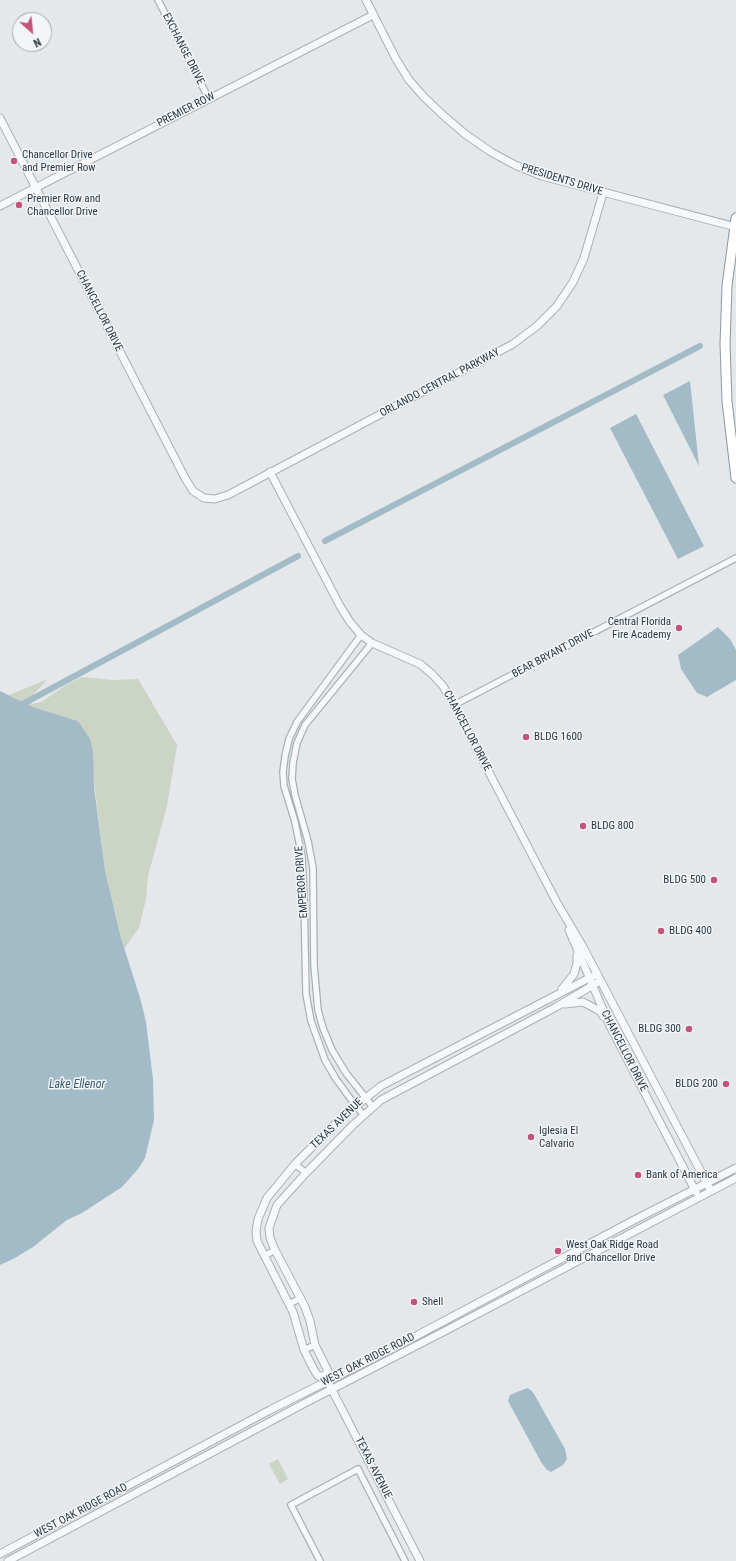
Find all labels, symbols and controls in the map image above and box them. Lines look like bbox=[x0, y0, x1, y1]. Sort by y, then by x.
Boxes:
street label: EXCHANGE DRIVE bbox=[159, 11, 207, 87]
north arrow bbox=[12, 12, 52, 52]
text: N bbox=[31, 35, 43, 50]
street label: PREMIER ROW bbox=[155, 90, 217, 130]
place label: Chancellor Drive and Premier Row bbox=[22, 148, 95, 174]
marker: Chancellor Drive and Premier Row bbox=[9, 156, 19, 166]
street label: PRESIDENTS DRIVE bbox=[520, 161, 604, 199]
place label: Premier Row and Chancellor Drive bbox=[27, 192, 100, 218]
marker: Premier Row and Chancellor Drive bbox=[14, 200, 24, 210]
street label: CHANCELLOR DRIVE bbox=[73, 268, 125, 354]
street label: ORLANDO CENTRAL PARKWAY bbox=[378, 346, 502, 420]
place label: Central Florida Fire Academy bbox=[608, 615, 671, 641]
marker: Central Florida Fire Academy bbox=[674, 623, 684, 633]
street label: BEAR BRYANT DRIVE bbox=[510, 627, 596, 681]
street label: CHANCELLOR DRIVE bbox=[440, 688, 494, 774]
place label: BLDG 1600 bbox=[534, 730, 582, 744]
marker: BLDG 1600 bbox=[521, 732, 531, 742]
place label: BLDG 800 bbox=[591, 819, 634, 833]
marker: BLDG 800 bbox=[578, 821, 588, 831]
street label: EMPEROR DRIVE bbox=[293, 845, 311, 919]
place label: BLDG 500 bbox=[663, 873, 706, 887]
marker: BLDG 500 bbox=[709, 875, 719, 885]
place label: BLDG 400 bbox=[669, 924, 712, 938]
marker: BLDG 400 bbox=[656, 926, 666, 936]
street label: CHANCELLOR DRIVE bbox=[598, 1008, 650, 1094]
place label: BLDG 300 bbox=[638, 1022, 681, 1036]
marker: BLDG 300 bbox=[684, 1024, 694, 1034]
place label: BLDG 200 bbox=[675, 1077, 718, 1091]
water label: Lake Ellenor bbox=[49, 1078, 105, 1092]
marker: BLDG 200 bbox=[721, 1079, 731, 1089]
street label: TEXAS AVENUE bbox=[308, 1096, 366, 1152]
place label: Iglesia El Calvario bbox=[539, 1124, 578, 1150]
marker: Iglesia El Calvario bbox=[526, 1132, 536, 1142]
place label: Bank of America bbox=[646, 1168, 718, 1182]
marker: Bank of America bbox=[633, 1170, 643, 1180]
place label: West Oak Ridge Road and Chancellor Drive bbox=[566, 1238, 659, 1264]
marker: West Oak Ridge Road and Chancellor Drive bbox=[553, 1246, 563, 1256]
place label: Shell bbox=[422, 1295, 443, 1309]
marker: Shell bbox=[409, 1297, 419, 1307]
street label: WEST OAK RIDGE ROAD bbox=[319, 1331, 417, 1389]
street label: TEXAS AVENUE bbox=[352, 1435, 394, 1501]
street label: WEST OAK RIDGE ROAD bbox=[32, 1481, 130, 1541]

